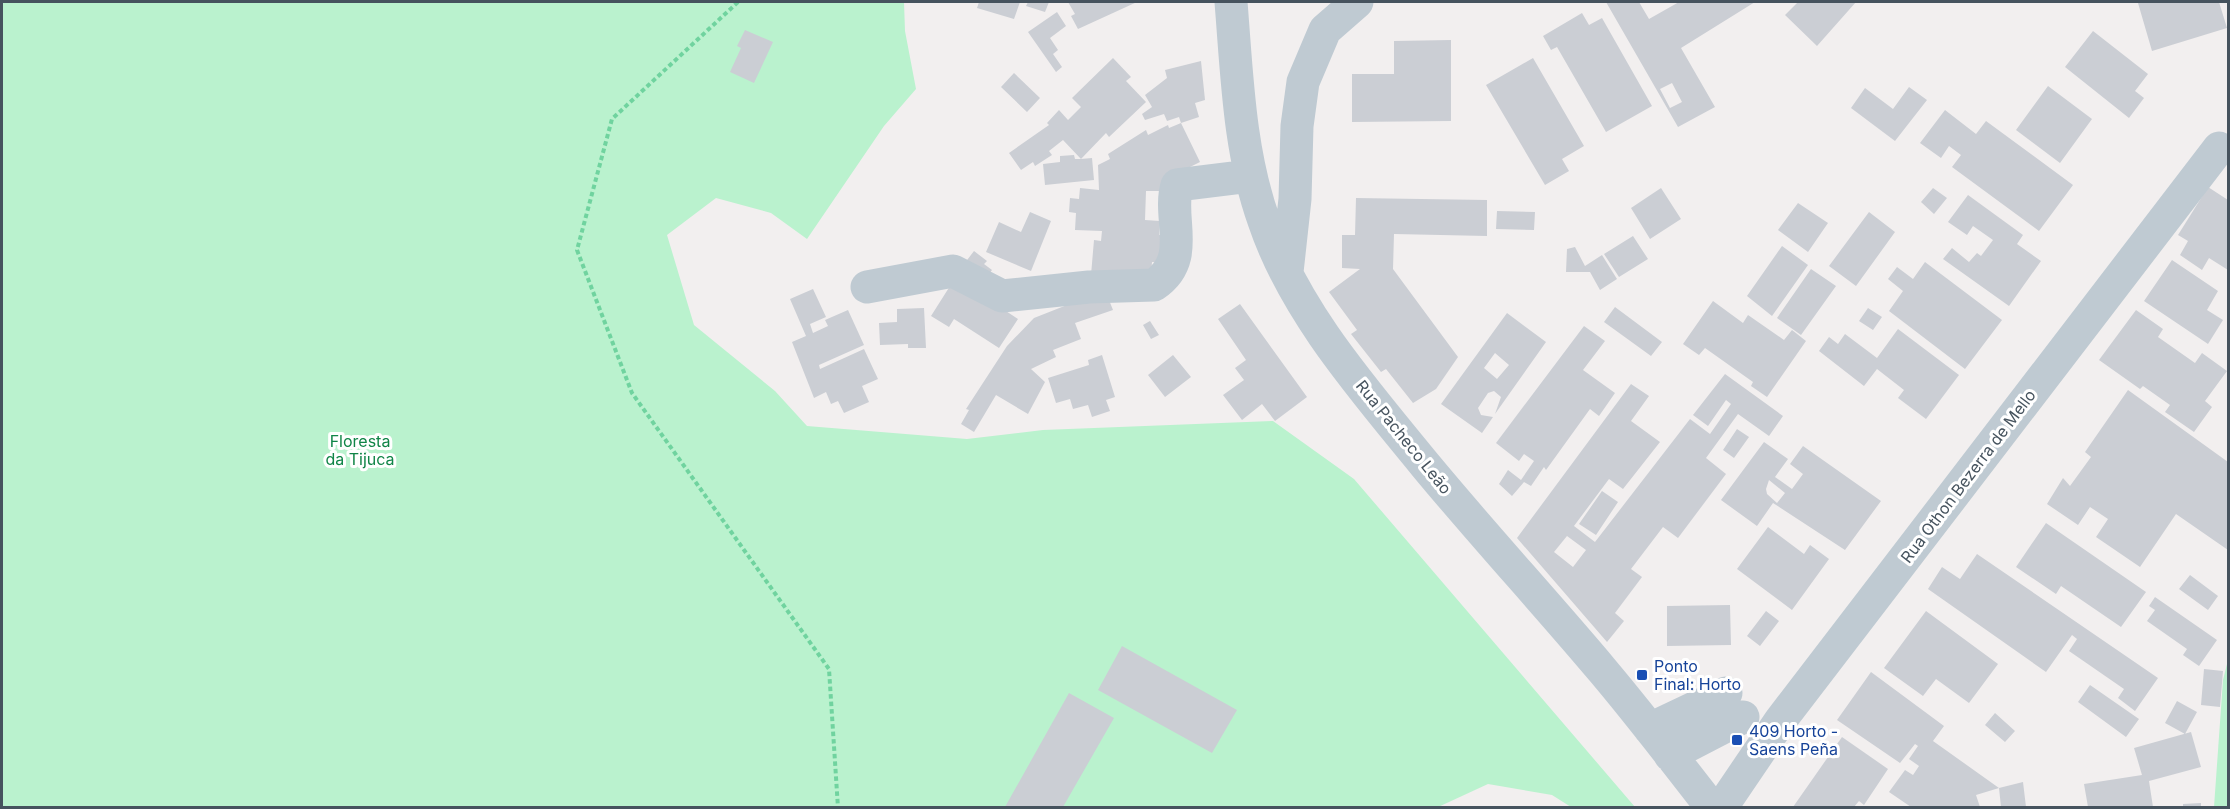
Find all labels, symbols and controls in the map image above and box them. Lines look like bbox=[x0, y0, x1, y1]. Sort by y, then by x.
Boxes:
street label: Rua Pacheco Leão bbox=[1352, 376, 1456, 498]
street label: Rua Othon Bezerra de Mello bbox=[1896, 385, 2040, 567]
park label: Floresta da Tijuca bbox=[325, 431, 395, 469]
place label: Ponto Final: Horto bbox=[1654, 656, 1741, 694]
marker: Ponto Final: Horto bbox=[1635, 668, 1649, 682]
place label: 409 Horto - Saens Peña bbox=[1749, 721, 1838, 759]
marker: 409 Horto - Saens Peña bbox=[1730, 733, 1744, 747]

